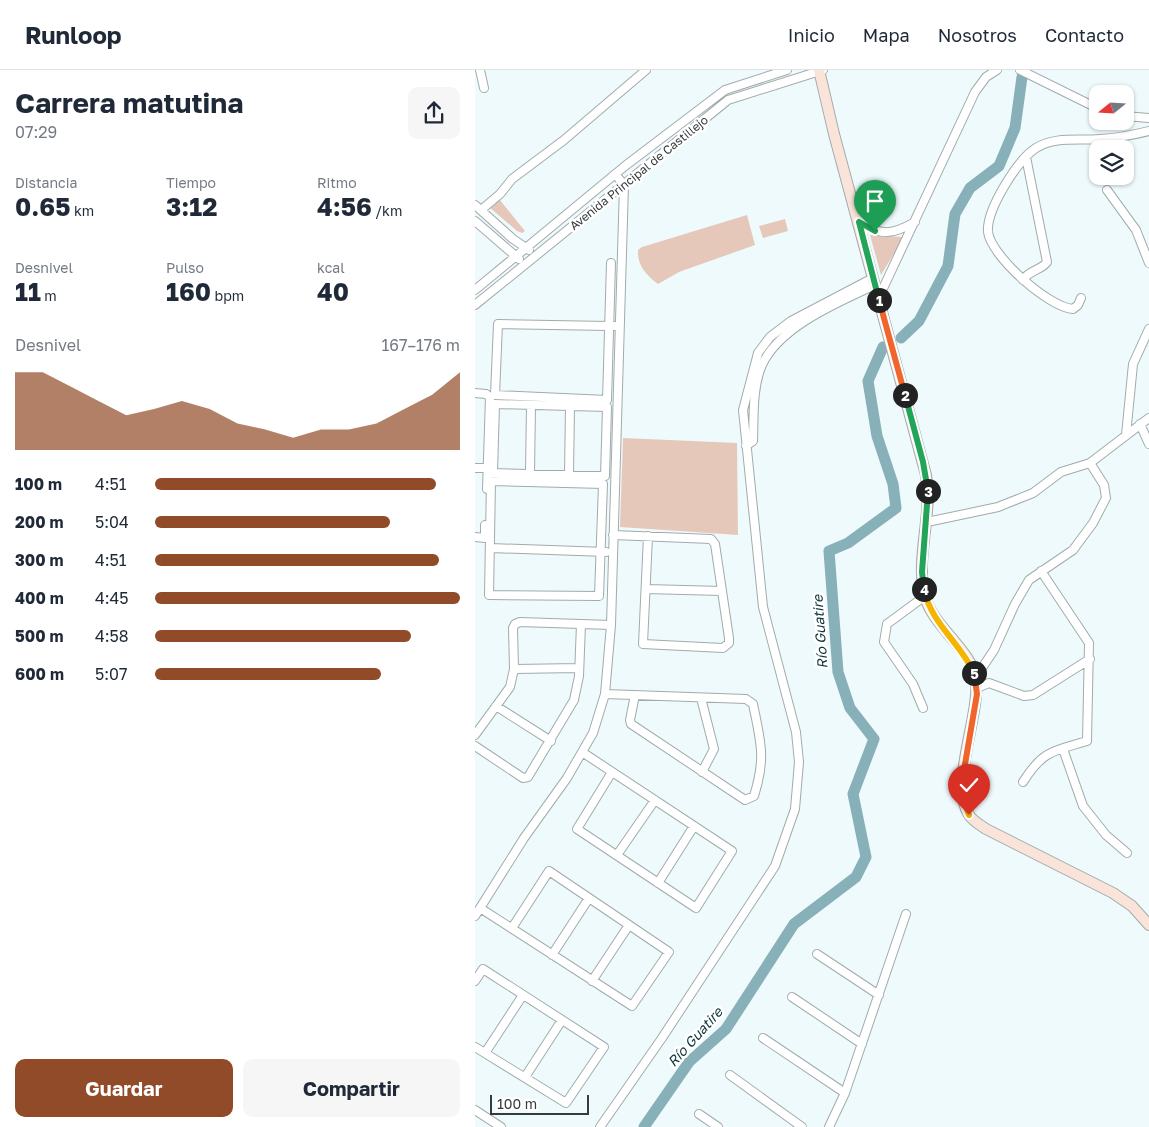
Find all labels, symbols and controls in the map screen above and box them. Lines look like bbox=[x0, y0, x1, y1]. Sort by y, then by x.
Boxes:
text: Runloop bbox=[25, 20, 122, 49]
text: Inicio bbox=[788, 24, 835, 46]
text: Mapa bbox=[863, 24, 910, 46]
text: Nosotros bbox=[938, 24, 1017, 46]
text: Contacto bbox=[1045, 24, 1124, 46]
north arrow bbox=[1089, 85, 1134, 130]
map controls bbox=[1089, 85, 1134, 185]
text: Carrera matutina bbox=[15, 86, 243, 119]
button: share bbox=[408, 87, 460, 139]
street label: Avenida Principal de Castillejo bbox=[566, 112, 711, 233]
text: 07:29 bbox=[15, 122, 57, 142]
button: layers bbox=[1089, 140, 1134, 185]
text: Distancia bbox=[15, 174, 77, 191]
text: Tiempo bbox=[166, 174, 216, 191]
text: Ritmo bbox=[317, 174, 357, 191]
pin bbox=[854, 180, 896, 231]
icon: arrive bbox=[861, 187, 889, 215]
text: 0.65 bbox=[15, 191, 70, 222]
text: 3:12 bbox=[166, 191, 217, 222]
text: 4:56 bbox=[317, 191, 372, 222]
text: km bbox=[70, 202, 94, 219]
text: /km bbox=[372, 202, 402, 219]
text: Desnivel bbox=[15, 259, 73, 276]
text: Pulso bbox=[166, 259, 204, 276]
text: kcal bbox=[317, 259, 345, 276]
text: 11 bbox=[15, 276, 41, 307]
text: 160 bbox=[166, 276, 211, 307]
text: 40 bbox=[317, 276, 349, 307]
text: m bbox=[41, 287, 57, 304]
text: bpm bbox=[211, 287, 244, 304]
pin: 1 bbox=[867, 288, 891, 312]
text: 1 bbox=[876, 292, 883, 309]
text: Desnivel bbox=[15, 335, 81, 355]
text: 167–176 m bbox=[382, 335, 460, 355]
pin: 2 bbox=[893, 382, 917, 408]
text: 2 bbox=[901, 387, 910, 404]
text: 100 m bbox=[15, 474, 62, 494]
text: 4:51 bbox=[95, 474, 127, 494]
pin: 3 bbox=[915, 478, 941, 504]
text: 3 bbox=[924, 483, 933, 500]
text: 200 m bbox=[15, 512, 64, 532]
text: 5:04 bbox=[95, 512, 129, 532]
text: 300 m bbox=[15, 550, 64, 570]
text: 4:51 bbox=[95, 550, 127, 570]
pin: 4 bbox=[911, 576, 937, 602]
text: 4 bbox=[920, 581, 929, 598]
text: 400 m bbox=[15, 588, 64, 608]
text: 4:45 bbox=[95, 588, 129, 608]
water label: Río Guatire bbox=[808, 594, 831, 670]
text: 500 m bbox=[15, 626, 64, 646]
text: 4:58 bbox=[95, 626, 129, 646]
pin: 5 bbox=[961, 660, 987, 686]
text: 600 m bbox=[15, 664, 64, 684]
text: 5:07 bbox=[95, 664, 127, 684]
text: 5 bbox=[970, 665, 979, 682]
pin bbox=[948, 764, 990, 815]
icon: check bbox=[955, 771, 983, 799]
water label: Río Guatire bbox=[664, 1003, 726, 1070]
button: Guardar bbox=[15, 1059, 233, 1117]
button: Compartir bbox=[243, 1059, 460, 1117]
scale bar bbox=[490, 1092, 589, 1115]
text: 100 m bbox=[497, 1095, 537, 1112]

